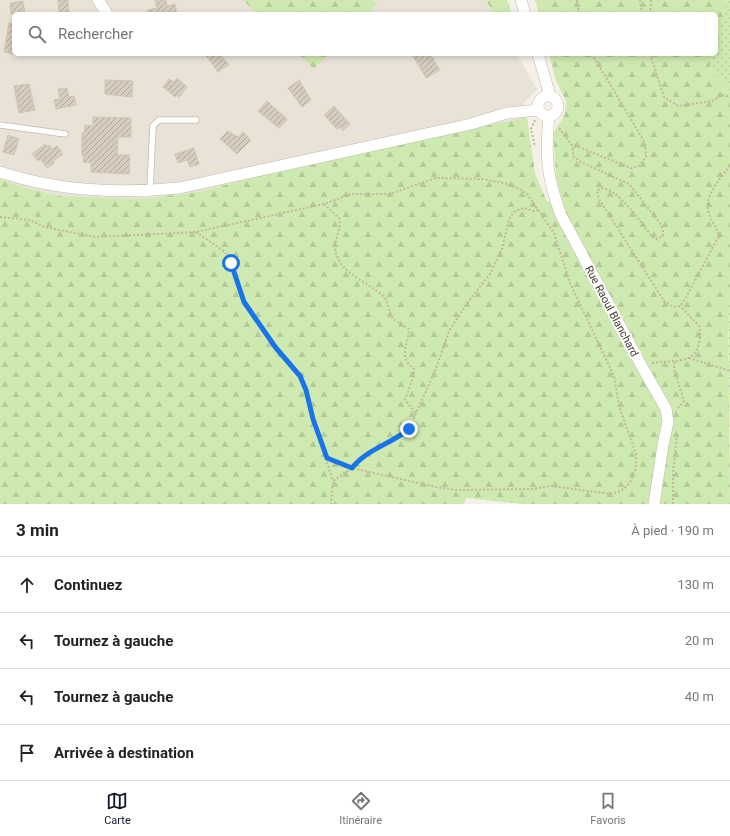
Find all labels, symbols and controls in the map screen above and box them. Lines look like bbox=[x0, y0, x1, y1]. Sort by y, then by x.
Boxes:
search box bbox=[12, 12, 718, 56]
icon: search bbox=[26, 23, 48, 45]
text: Rechercher bbox=[58, 25, 133, 43]
route start bbox=[222, 254, 240, 272]
street label: Rue Raoul Blanchard bbox=[582, 264, 641, 359]
route end bbox=[400, 420, 418, 438]
text: 3 min bbox=[16, 520, 59, 540]
text: À pied · 190 m bbox=[631, 523, 714, 538]
icon: ahead bbox=[16, 574, 38, 596]
text: Continuez bbox=[54, 576, 122, 594]
text: 130 m bbox=[677, 577, 714, 592]
icon: left bbox=[16, 630, 38, 652]
text: Tournez à gauche bbox=[54, 632, 173, 650]
text: 20 m bbox=[685, 633, 714, 648]
icon: left bbox=[16, 686, 38, 708]
text: Tournez à gauche bbox=[54, 688, 173, 706]
text: 40 m bbox=[685, 689, 714, 704]
icon: arrive bbox=[16, 742, 38, 764]
text: Arrivée à destination bbox=[54, 744, 194, 762]
tab: Carte bbox=[104, 790, 131, 827]
tab: Itinéraire bbox=[339, 790, 382, 827]
tab: Favoris bbox=[590, 790, 626, 827]

